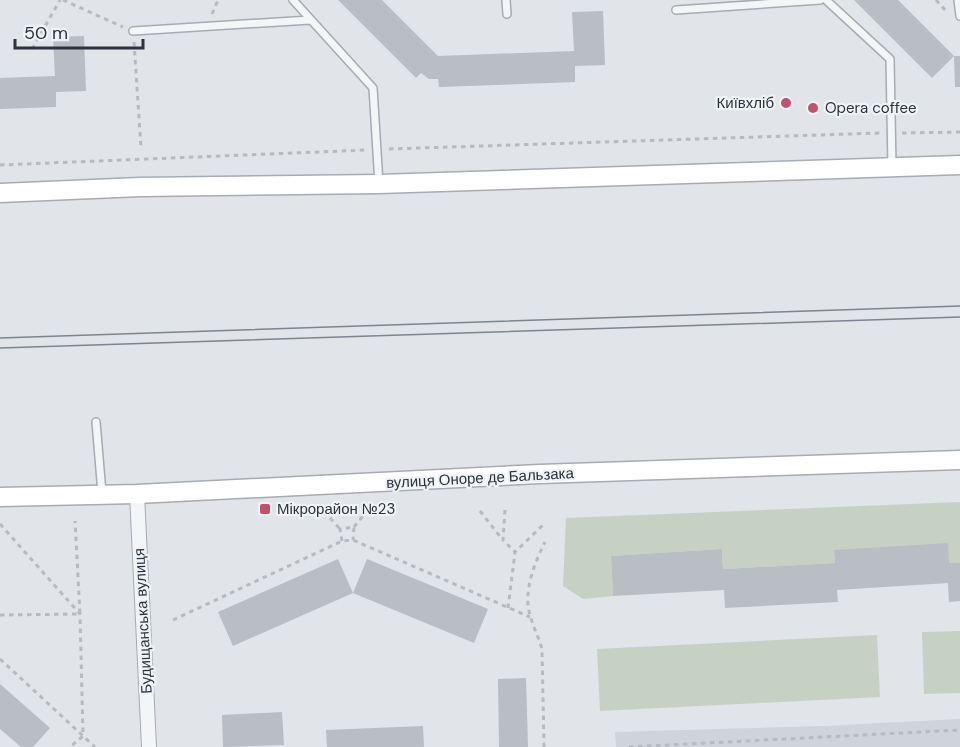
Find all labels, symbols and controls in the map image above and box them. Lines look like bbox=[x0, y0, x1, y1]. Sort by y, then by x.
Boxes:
scale bar bbox=[15, 12, 142, 50]
text: 50 m bbox=[24, 21, 68, 45]
place label: Київхліб bbox=[717, 93, 774, 113]
marker: Київхліб bbox=[779, 96, 793, 110]
place label: Opera coffee bbox=[825, 98, 917, 118]
marker: Opera coffee bbox=[806, 101, 820, 115]
street label: вулиця Оноре де Бальзака bbox=[386, 463, 575, 493]
place label: Мікрорайон №23 bbox=[277, 499, 395, 519]
marker: Мікрорайон №23 bbox=[258, 502, 272, 516]
street label: Будищанська вулиця bbox=[129, 548, 157, 694]

